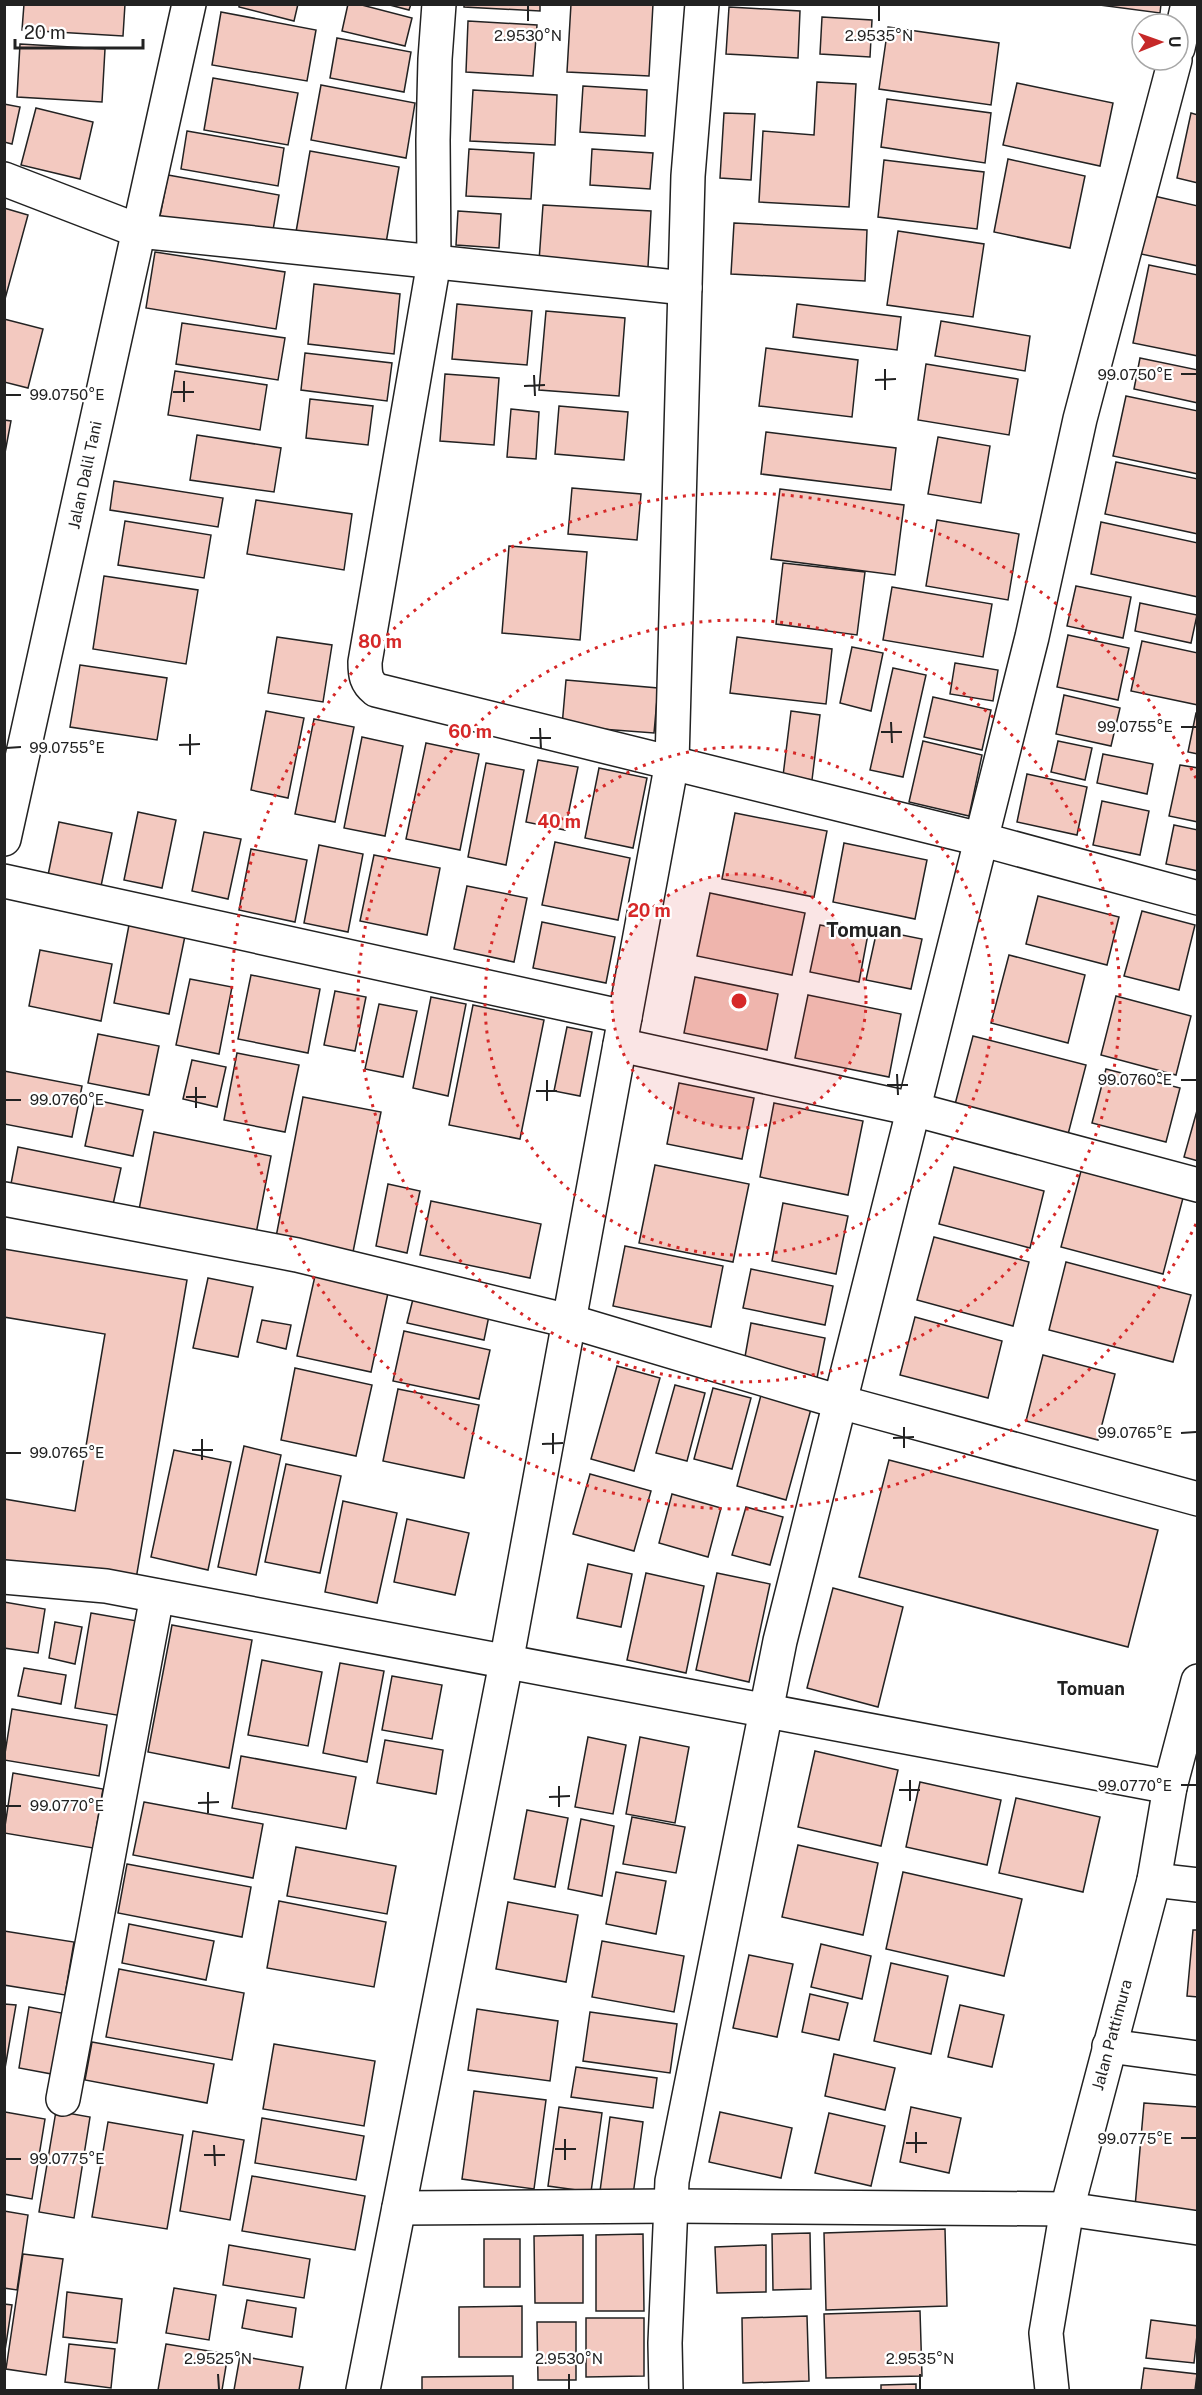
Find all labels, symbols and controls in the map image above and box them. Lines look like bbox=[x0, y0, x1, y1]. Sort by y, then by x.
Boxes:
scale bar bbox=[15, 12, 142, 50]
north arrow bbox=[1130, 12, 1190, 72]
text: 20 m bbox=[24, 22, 66, 43]
text: 2.9530°N bbox=[494, 27, 562, 44]
text: 2.9535°N bbox=[845, 27, 913, 44]
text: U bbox=[1165, 36, 1184, 48]
text: 99.0750°E bbox=[1098, 366, 1172, 383]
text: 99.0750°E bbox=[30, 386, 104, 403]
street label: Jalan Dalil Tani bbox=[64, 419, 106, 531]
text: 80 m bbox=[358, 631, 402, 652]
text: 99.0755°E bbox=[1097, 718, 1173, 735]
text: 60 m bbox=[448, 721, 492, 742]
text: 99.0755°E bbox=[29, 739, 105, 756]
text: 40 m bbox=[537, 811, 581, 832]
text: 20 m bbox=[627, 900, 671, 921]
district label: Tomuan bbox=[826, 918, 902, 942]
centre of rings bbox=[729, 991, 749, 1011]
text: 99.0760°E bbox=[1098, 1071, 1172, 1088]
text: 99.0760°E bbox=[30, 1091, 104, 1108]
text: 99.0765°E bbox=[1098, 1424, 1172, 1441]
text: 99.0765°E bbox=[30, 1444, 104, 1461]
district label: Tomuan bbox=[1057, 1678, 1125, 1699]
text: 99.0770°E bbox=[1098, 1777, 1172, 1794]
text: 99.0770°E bbox=[30, 1797, 104, 1814]
street label: Jalan Pattimura bbox=[1088, 1977, 1136, 2093]
text: 99.0775°E bbox=[1098, 2130, 1173, 2147]
text: 99.0775°E bbox=[30, 2150, 105, 2167]
text: 2.9525°N bbox=[184, 2350, 252, 2367]
text: 2.9530°N bbox=[535, 2350, 603, 2367]
text: 2.9535°N bbox=[886, 2350, 954, 2367]

